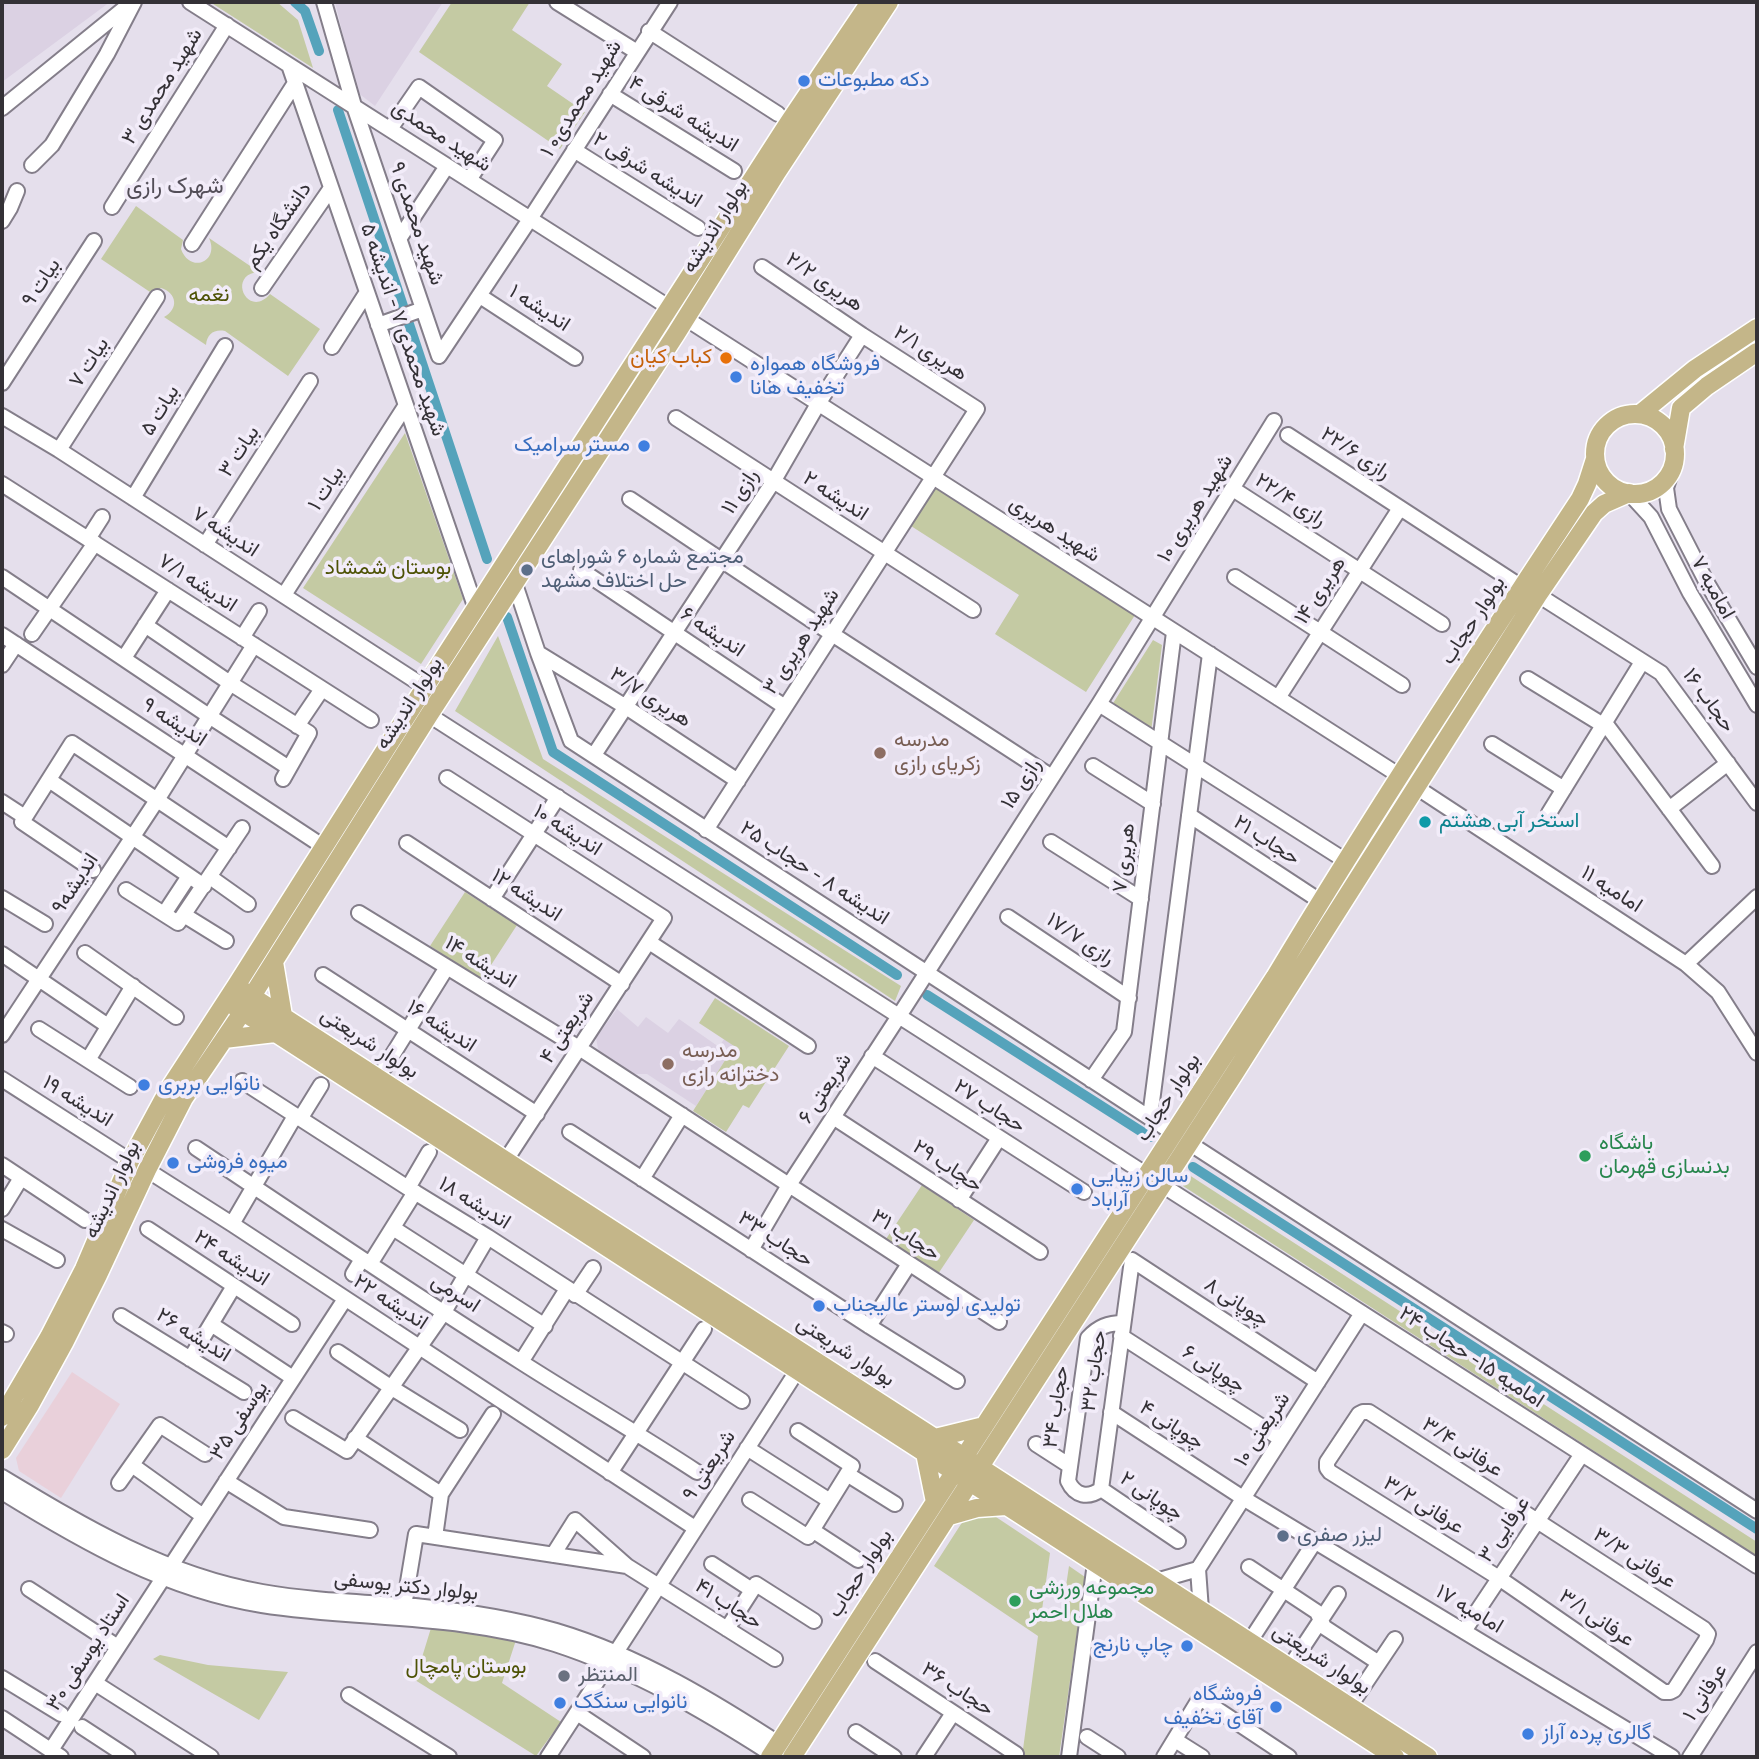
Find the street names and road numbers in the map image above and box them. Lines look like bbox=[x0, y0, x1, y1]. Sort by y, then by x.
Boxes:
street label: شهید محمدی ۳ bbox=[117, 24, 209, 150]
street label: شهید محمدی۰ ۱ bbox=[536, 36, 628, 162]
street label: اندیشه شرقی ۴ bbox=[623, 71, 743, 159]
street label: شهید محمدی bbox=[386, 95, 496, 179]
street label: اندیشه شرقی ۲ bbox=[588, 127, 706, 215]
street label: شهید محمدی ۹ bbox=[383, 159, 449, 289]
street label: بولوار اندیشه bbox=[678, 176, 754, 278]
street label: دانشگاه یکم bbox=[240, 178, 318, 274]
street label: شهید محمدی ۷ - اندیشه ۵ bbox=[354, 220, 450, 440]
street label: هریری ۲/۲ bbox=[780, 248, 868, 318]
street label: بیات ۹ bbox=[17, 254, 67, 312]
street label: اندیشه ۱ bbox=[504, 280, 574, 338]
street label: هریری ۲/۱ bbox=[888, 321, 972, 387]
street label: بیات ۷ bbox=[65, 333, 115, 393]
street label: بیات ۵ bbox=[136, 381, 186, 441]
street label: بیات ۳ bbox=[214, 422, 266, 482]
street label: رازی ۲۲/۶ bbox=[1315, 422, 1395, 486]
street label: شهید هریری ۱۰ bbox=[1153, 450, 1239, 568]
street label: بیات ۱ bbox=[303, 462, 351, 516]
street label: رازی ۱۱ bbox=[717, 464, 765, 520]
street label: اندیشه ۲ bbox=[798, 467, 872, 527]
street label: رازی ۲۲/۴ bbox=[1250, 469, 1330, 533]
street label: شهید هریری bbox=[1004, 491, 1104, 569]
street label: اندیشه ۷ bbox=[187, 502, 263, 564]
street label: اندیشه ۷/۱ bbox=[153, 549, 241, 619]
street label: هریری ۱۴ bbox=[1290, 552, 1352, 630]
street label: امامیه ۷ bbox=[1684, 552, 1740, 624]
street label: بولوار حجاب bbox=[1436, 572, 1512, 670]
street label: شهید هریری ۳ bbox=[758, 584, 846, 700]
street label: اندیشه ۶ bbox=[675, 602, 749, 664]
street label: بولوار اندیشه bbox=[371, 653, 449, 755]
street label: هریری ۳/۷ bbox=[604, 662, 696, 734]
street label: حجاب ۱۶ bbox=[1676, 664, 1740, 738]
street label: اندیشه ۹ bbox=[137, 693, 211, 753]
street label: رازی ۱۵ bbox=[996, 754, 1048, 814]
street label: اندیشه ۱۰ bbox=[528, 800, 606, 862]
street label: حجاب ۲۱ bbox=[1228, 810, 1304, 872]
street label: اندیشه ۸ - حجاب ۲۵ bbox=[735, 816, 893, 932]
street label: هریری ۷ bbox=[1108, 822, 1142, 894]
street label: اندیشه۹ bbox=[47, 849, 105, 919]
street label: امامیه ۱۱ bbox=[1576, 861, 1646, 919]
street label: اندیشه ۱۲ bbox=[486, 864, 566, 928]
street label: رازی ۱۷/۷ bbox=[1041, 908, 1119, 972]
street label: اندیشه ۱۴ bbox=[439, 931, 521, 995]
street label: شریعتی ۴ bbox=[535, 987, 601, 1069]
street label: اندیشه ۱۶ bbox=[401, 995, 481, 1059]
street label: بولوار شریعتی bbox=[315, 1003, 423, 1085]
street label: شریعتی ۶ bbox=[794, 1049, 858, 1129]
street label: بولوار حجاب bbox=[1131, 1049, 1207, 1147]
street label: اندیشه ۱۹ bbox=[37, 1071, 117, 1133]
street label: حجاب ۲۷ bbox=[948, 1075, 1030, 1139]
street label: حجاب ۲۹ bbox=[907, 1135, 987, 1199]
street label: بولوار اندیشه bbox=[79, 1137, 147, 1243]
street label: اندیشه ۱۸ bbox=[433, 1172, 515, 1236]
street label: حجاب ۳۱ bbox=[866, 1205, 944, 1267]
street label: حجاب ۳۳ bbox=[733, 1206, 817, 1274]
street label: اندیشه ۲۴ bbox=[189, 1225, 273, 1293]
street label: اسرمی bbox=[426, 1269, 484, 1319]
street label: اندیشه ۲۲ bbox=[348, 1270, 432, 1336]
street label: چوپانی ۸ bbox=[1199, 1273, 1273, 1333]
street label: امامیه ۱۵- حجاب ۲۴ bbox=[1394, 1302, 1548, 1414]
street label: اندیشه ۲۶ bbox=[151, 1303, 235, 1369]
street label: بولوار شریعتی bbox=[791, 1311, 899, 1393]
street label: حجاب ۳۲ bbox=[1077, 1329, 1113, 1413]
street label: چوپانی ۶ bbox=[1177, 1340, 1249, 1400]
street label: حجاب ۳۴ bbox=[1039, 1364, 1075, 1450]
street label: یوسفی ۳۵ bbox=[205, 1377, 275, 1465]
street label: شریعتی ۱۰ bbox=[1230, 1388, 1296, 1472]
street label: چوپانی ۴ bbox=[1134, 1396, 1208, 1456]
street label: عرفانی ۳/۴ bbox=[1417, 1413, 1507, 1483]
street label: شریعتی ۹ bbox=[678, 1426, 742, 1506]
street label: چوپانی ۲ bbox=[1115, 1467, 1187, 1527]
street label: عرفانی ۳/۲ bbox=[1378, 1471, 1468, 1541]
street label: عرفایی ۳ bbox=[1474, 1492, 1536, 1568]
street label: عرفانی ۳/۳ bbox=[1588, 1523, 1680, 1595]
street label: بولوار حجاب bbox=[823, 1525, 899, 1623]
street label: بولوار دکتر یوسفی bbox=[333, 1567, 479, 1607]
street label: حجاب ۴۱ bbox=[690, 1574, 766, 1636]
street label: امامیه ۱۷ bbox=[1431, 1580, 1507, 1640]
street label: عرفانی ۳/۱ bbox=[1554, 1585, 1638, 1653]
street label: استاد یوسفی ۳۰ bbox=[42, 1590, 136, 1716]
street label: بولوار شریعتی bbox=[1267, 1619, 1375, 1701]
street label: حجاب ۳۶ bbox=[916, 1657, 998, 1723]
street label: عرفانی ۱ bbox=[1678, 1660, 1734, 1726]

